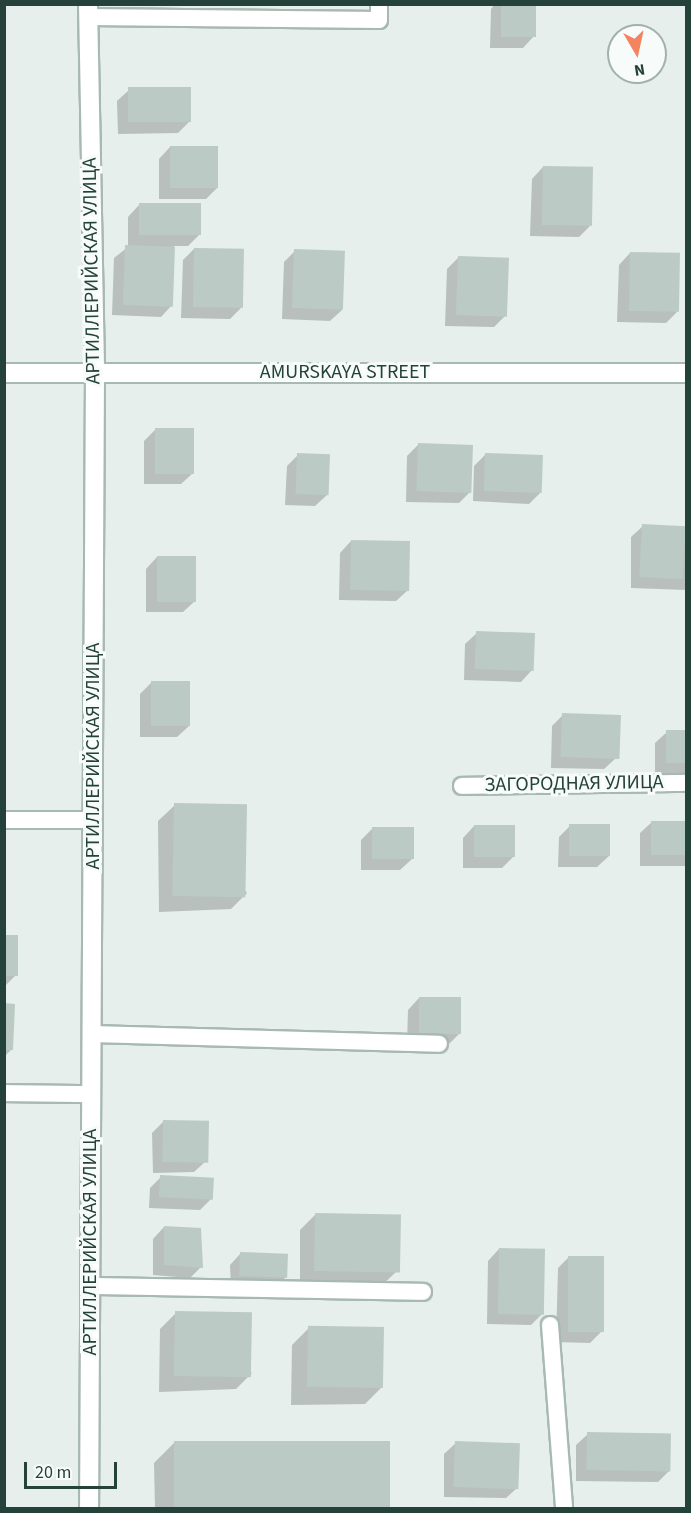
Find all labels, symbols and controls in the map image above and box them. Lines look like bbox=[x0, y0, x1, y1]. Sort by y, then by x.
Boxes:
north arrow bbox=[607, 24, 667, 84]
text: N bbox=[633, 58, 646, 81]
street label: АРТИЛЛЕРИЙСКАЯ УЛИЦА bbox=[78, 157, 106, 385]
street label: AMURSKAYA STREET bbox=[260, 360, 430, 384]
street label: АРТИЛЛЕРИЙСКАЯ УЛИЦА bbox=[81, 643, 105, 869]
street label: ЗАГОРОДНАЯ УЛИЦА bbox=[484, 770, 664, 798]
street label: АРТИЛЛЕРИЙСКАЯ УЛИЦА bbox=[78, 1129, 102, 1355]
scale bar bbox=[27, 1450, 120, 1488]
text: 20 m bbox=[35, 1460, 71, 1485]

